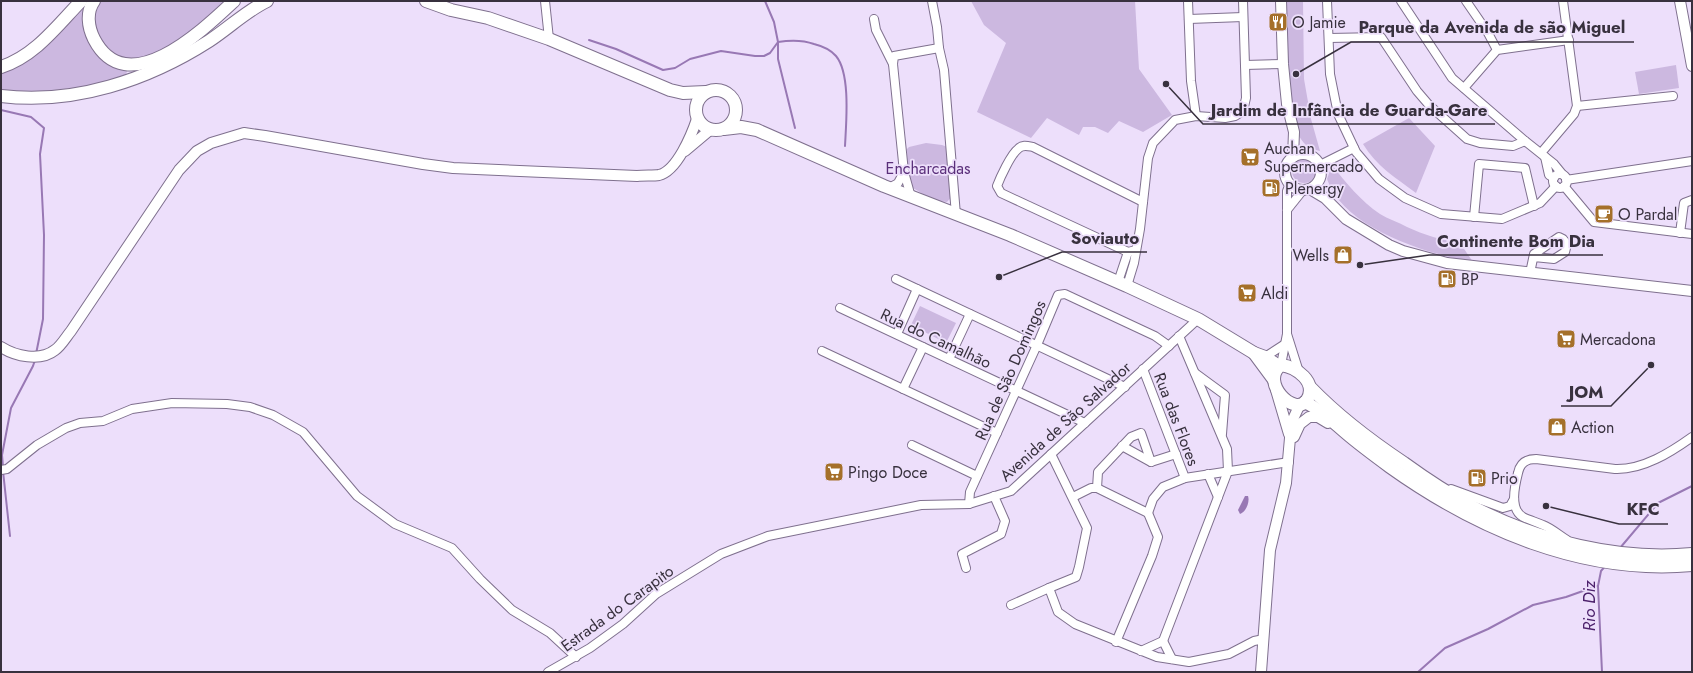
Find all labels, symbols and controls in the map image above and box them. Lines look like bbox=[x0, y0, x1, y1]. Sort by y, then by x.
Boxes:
restaurant icon: O Jamie bbox=[1267, 11, 1289, 33]
place label: O Jamie bbox=[1292, 11, 1346, 34]
callout: Parque da Avenida de são Miguel bbox=[1351, 13, 1634, 42]
text: Parque da Avenida de são Miguel bbox=[1359, 15, 1625, 39]
callout: Jardim de Infância de Guarda-Gare bbox=[1203, 95, 1495, 124]
text: Jardim de Infância de Guarda-Gare bbox=[1208, 98, 1488, 122]
place label: Auchan Supermercado bbox=[1264, 137, 1363, 178]
supermarket icon: Auchan Supermercado bbox=[1239, 146, 1261, 168]
park label: Encharcadas bbox=[886, 157, 970, 180]
fuel station icon: Plenergy bbox=[1260, 177, 1282, 199]
place label: Plenergy bbox=[1285, 177, 1345, 200]
cafe icon: O Pardal bbox=[1593, 203, 1615, 225]
place label: O Pardal bbox=[1618, 203, 1677, 226]
callout: Soviauto bbox=[1062, 223, 1147, 252]
text: Soviauto bbox=[1071, 226, 1139, 250]
callout: Continente Bom Dia bbox=[1429, 226, 1603, 255]
text: Continente Bom Dia bbox=[1437, 229, 1595, 253]
place label: Wells bbox=[1292, 244, 1329, 267]
shop icon: Wells bbox=[1332, 244, 1354, 266]
fuel station icon: BP bbox=[1436, 268, 1458, 290]
place label: BP bbox=[1461, 268, 1479, 291]
supermarket icon: Aldi bbox=[1236, 282, 1258, 304]
place label: Aldi bbox=[1261, 282, 1289, 305]
street label: Rua de São Domingos bbox=[969, 297, 1052, 444]
street label: Rua do Camalhão bbox=[877, 303, 995, 374]
supermarket icon: Mercadona bbox=[1555, 328, 1577, 350]
place label: Mercadona bbox=[1580, 328, 1656, 351]
street label: Avenida de São Salvador bbox=[995, 356, 1136, 487]
street label: Rua das Flores bbox=[1148, 369, 1205, 469]
callout: JOM bbox=[1561, 377, 1611, 406]
text: JOM bbox=[1566, 380, 1603, 404]
shop icon: Action bbox=[1546, 416, 1568, 438]
place label: Action bbox=[1571, 416, 1614, 439]
supermarket icon: Pingo Doce bbox=[823, 461, 845, 483]
place label: Pingo Doce bbox=[848, 461, 928, 484]
fuel station icon: Prio bbox=[1466, 467, 1488, 489]
place label: Prio bbox=[1491, 467, 1518, 490]
callout: KFC bbox=[1619, 495, 1668, 524]
text: KFC bbox=[1626, 497, 1660, 521]
street label: Estrada do Carapito bbox=[556, 559, 679, 657]
water label: Rio Diz bbox=[1577, 579, 1601, 631]

